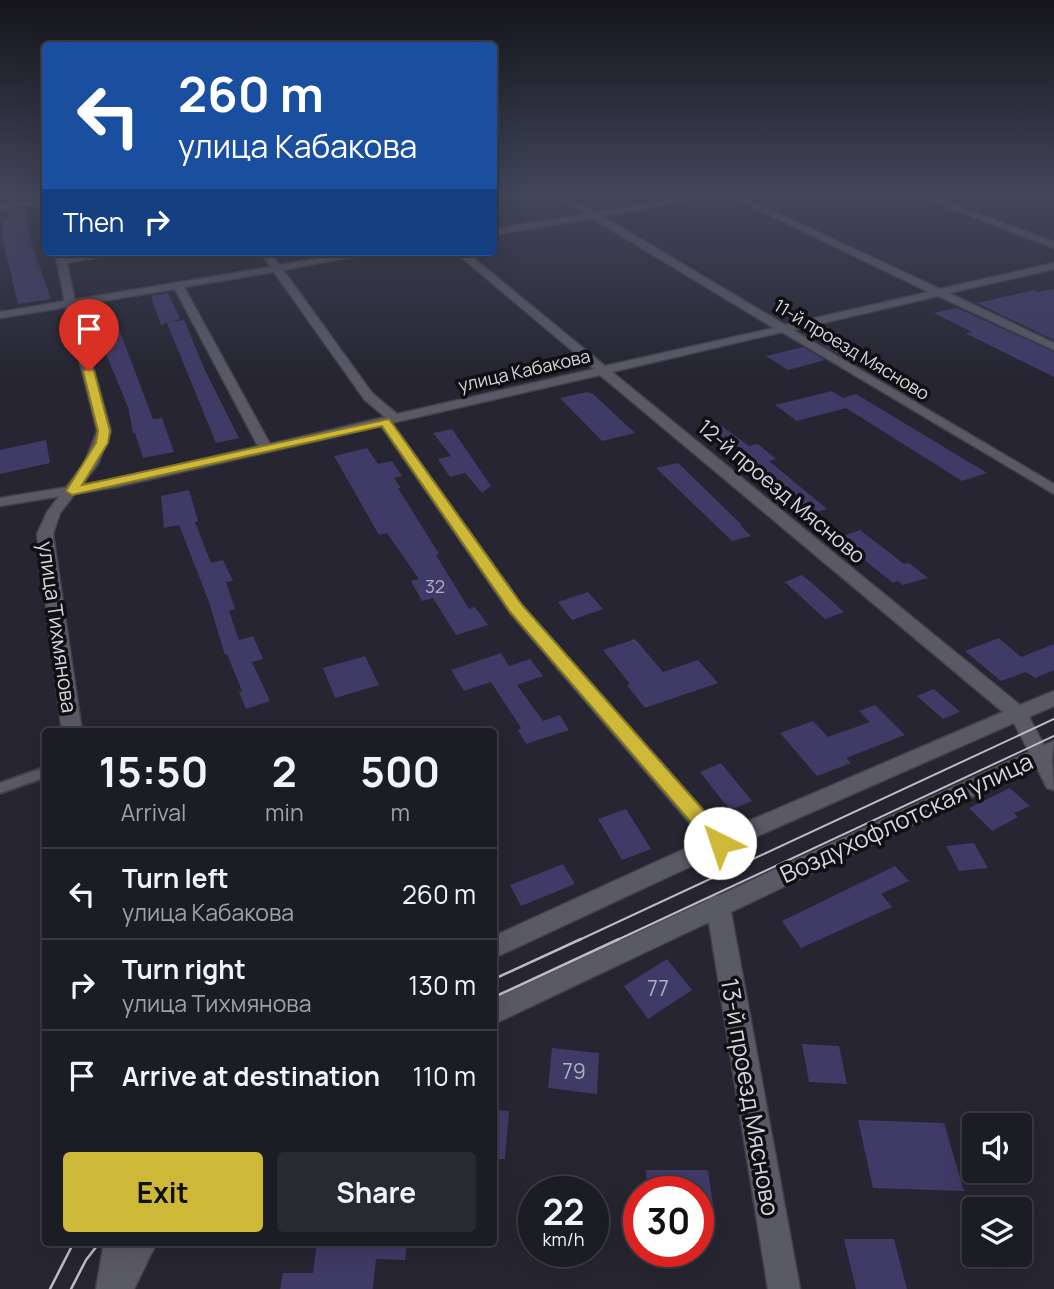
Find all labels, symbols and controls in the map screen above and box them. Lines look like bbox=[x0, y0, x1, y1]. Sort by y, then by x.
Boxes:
text: 260 m bbox=[178, 60, 324, 127]
icon: left bbox=[63, 70, 154, 161]
text: улица Кабакова bbox=[178, 124, 417, 168]
icon: right bbox=[138, 203, 176, 241]
text: Then bbox=[63, 204, 124, 240]
street label: 11-й проезд Мясново bbox=[770, 293, 934, 405]
pin bbox=[59, 299, 119, 371]
icon: arrive bbox=[70, 310, 108, 348]
street label: улица Кабакова bbox=[456, 343, 592, 397]
street label: 12-й проезд Мясново bbox=[692, 413, 872, 569]
street label: улица Тихмянова bbox=[32, 539, 84, 715]
house number: 32 bbox=[425, 574, 445, 598]
text: 15:50 bbox=[99, 742, 208, 800]
text: 2 bbox=[272, 742, 297, 800]
text: 500 bbox=[360, 742, 440, 800]
street label: Воздухофлотская улица bbox=[774, 744, 1038, 890]
text: Arrival bbox=[121, 796, 186, 828]
text: min bbox=[265, 796, 304, 828]
text: m bbox=[391, 796, 410, 828]
position arrow bbox=[683, 806, 757, 880]
text: Turn left bbox=[122, 860, 229, 896]
icon: left bbox=[63, 875, 101, 913]
text: 260 m bbox=[402, 876, 476, 912]
text: улица Кабакова bbox=[122, 896, 294, 928]
text: Turn right bbox=[122, 951, 246, 987]
icon: right bbox=[63, 966, 101, 1004]
text: 130 m bbox=[408, 967, 476, 1003]
house number: 77 bbox=[647, 974, 669, 1002]
street label: 13-й проезд Мясново bbox=[714, 976, 788, 1218]
text: улица Тихмянова bbox=[122, 987, 311, 1019]
icon: arrive bbox=[63, 1057, 101, 1095]
house number: 79 bbox=[562, 1057, 586, 1085]
text: Arrive at destination bbox=[122, 1058, 380, 1094]
text: 110 m bbox=[413, 1058, 476, 1094]
map controls bbox=[962, 1113, 1032, 1267]
button: sound bbox=[962, 1113, 1032, 1183]
button: Exit bbox=[63, 1152, 263, 1232]
button: Share bbox=[277, 1152, 476, 1232]
speed limit sign: 30 bbox=[623, 1176, 714, 1267]
text: 22 bbox=[543, 1188, 584, 1236]
button: layers bbox=[962, 1197, 1032, 1267]
text: km/h bbox=[543, 1227, 584, 1251]

